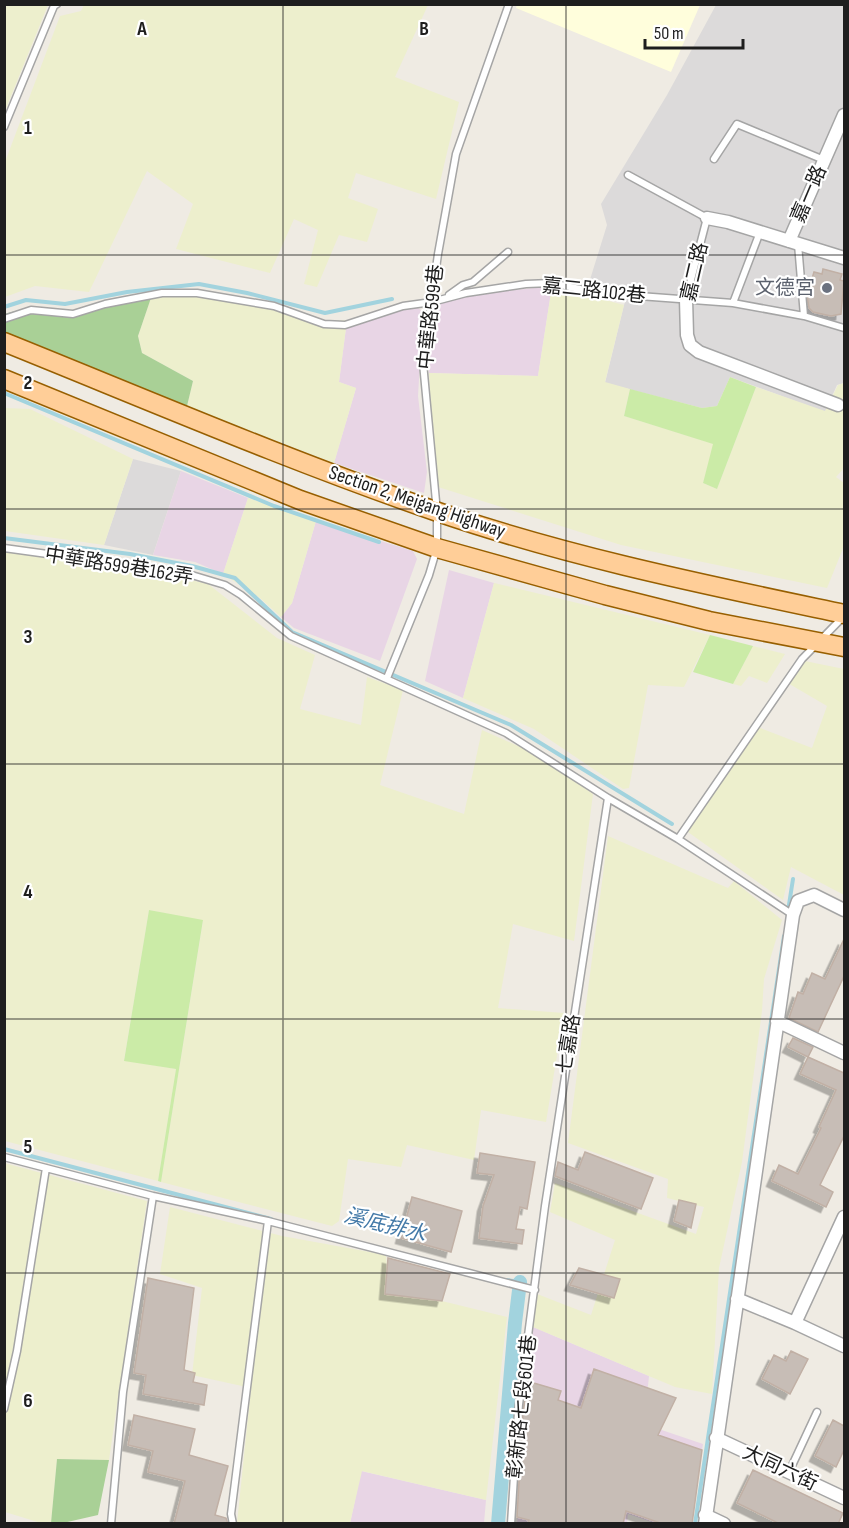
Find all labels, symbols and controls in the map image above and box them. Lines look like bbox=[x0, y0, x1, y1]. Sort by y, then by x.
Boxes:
scale bar bbox=[645, 12, 742, 50]
text: A bbox=[136, 17, 147, 41]
text: B bbox=[419, 17, 429, 41]
text: 50 m bbox=[654, 23, 684, 44]
text: 1 bbox=[24, 116, 32, 140]
street label: 嘉一路 bbox=[786, 162, 832, 226]
street label: 嘉二路 bbox=[677, 240, 713, 304]
street label: 中華路599巷 bbox=[414, 263, 448, 371]
street label: 嘉二路102巷 bbox=[541, 274, 647, 308]
place label: 文德宮 bbox=[755, 276, 815, 300]
marker: 文德宮 bbox=[820, 281, 834, 295]
text: 2 bbox=[24, 371, 32, 395]
street label: Section 2, Meigang Highway bbox=[326, 461, 509, 544]
street label: 中華路599巷162弄 bbox=[43, 542, 195, 590]
text: 3 bbox=[24, 625, 33, 649]
text: 4 bbox=[23, 880, 33, 904]
street label: 七嘉路 bbox=[552, 1012, 586, 1076]
text: 5 bbox=[24, 1135, 33, 1159]
water label: 溪底排水 bbox=[341, 1203, 430, 1248]
street label: 彰新路七段601巷 bbox=[503, 1334, 541, 1480]
text: 6 bbox=[23, 1389, 33, 1413]
street label: 大同六街 bbox=[739, 1440, 821, 1496]

